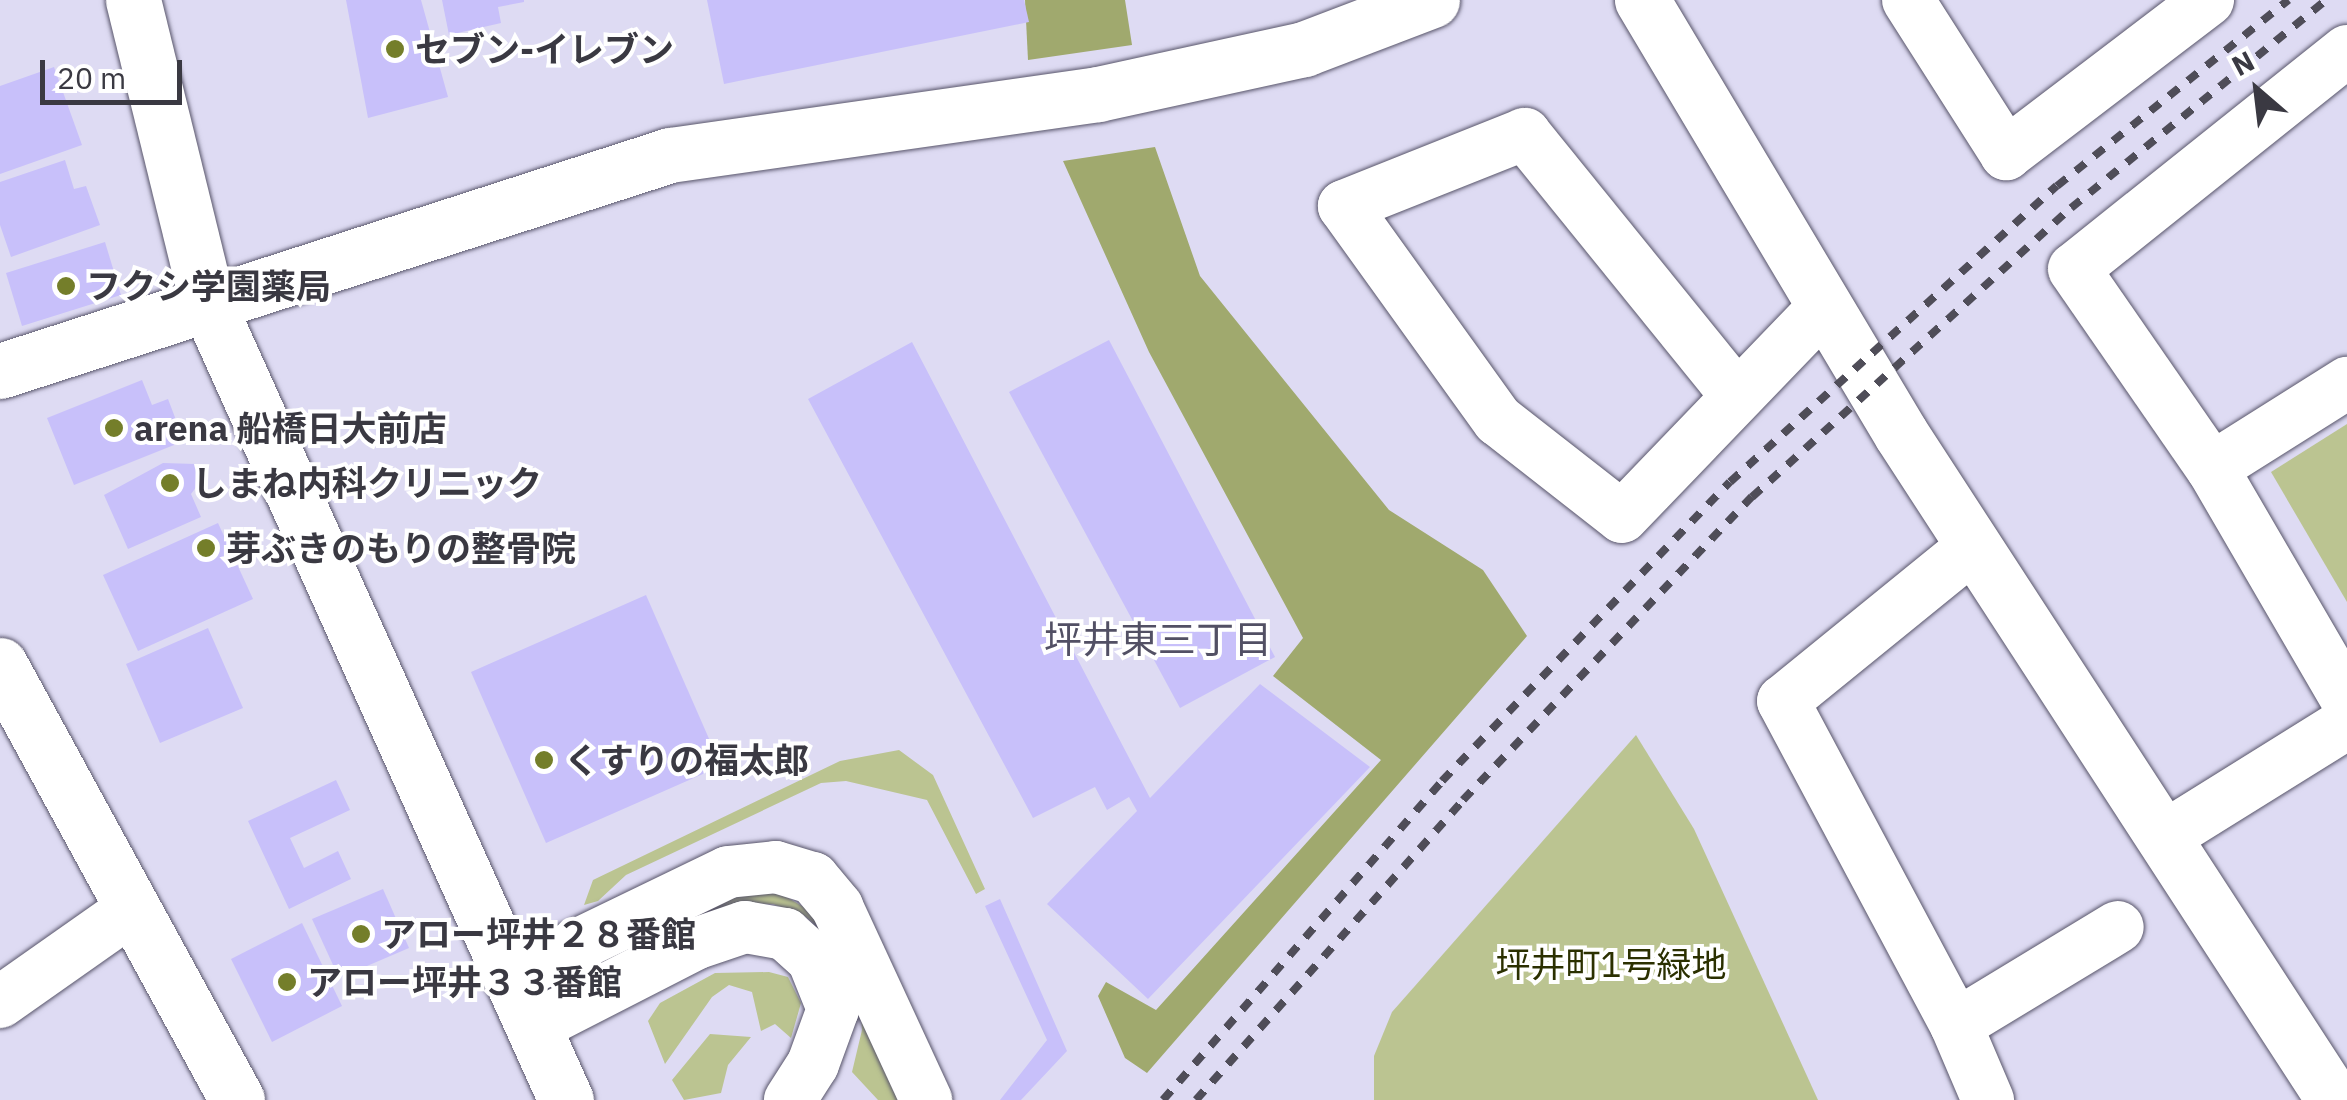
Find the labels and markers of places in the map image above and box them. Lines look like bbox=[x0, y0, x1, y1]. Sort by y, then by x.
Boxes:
place label: セブン-イレブン bbox=[415, 28, 674, 70]
marker: セブン-イレブン bbox=[384, 38, 406, 60]
place label: フクシ学園薬局 bbox=[86, 265, 331, 307]
marker: フクシ学園薬局 bbox=[55, 275, 77, 297]
place label: arena 船橋日大前店 bbox=[134, 407, 447, 449]
marker: arena 船橋日大前店 bbox=[103, 417, 125, 439]
place label: しまね内科クリニック bbox=[192, 462, 542, 504]
marker: しまね内科クリニック bbox=[157, 470, 183, 496]
place label: 芽ぶきのもりの整骨院 bbox=[226, 527, 576, 569]
marker: 芽ぶきのもりの整骨院 bbox=[195, 537, 217, 559]
place label: くすりの福太郎 bbox=[564, 739, 809, 781]
marker: くすりの福太郎 bbox=[533, 749, 555, 771]
place label: アロー坪井２８番館 bbox=[381, 913, 696, 955]
marker: アロー坪井２８番館 bbox=[350, 923, 372, 945]
place label: アロー坪井３３番館 bbox=[307, 961, 622, 1003]
marker: アロー坪井３３番館 bbox=[276, 971, 298, 993]

